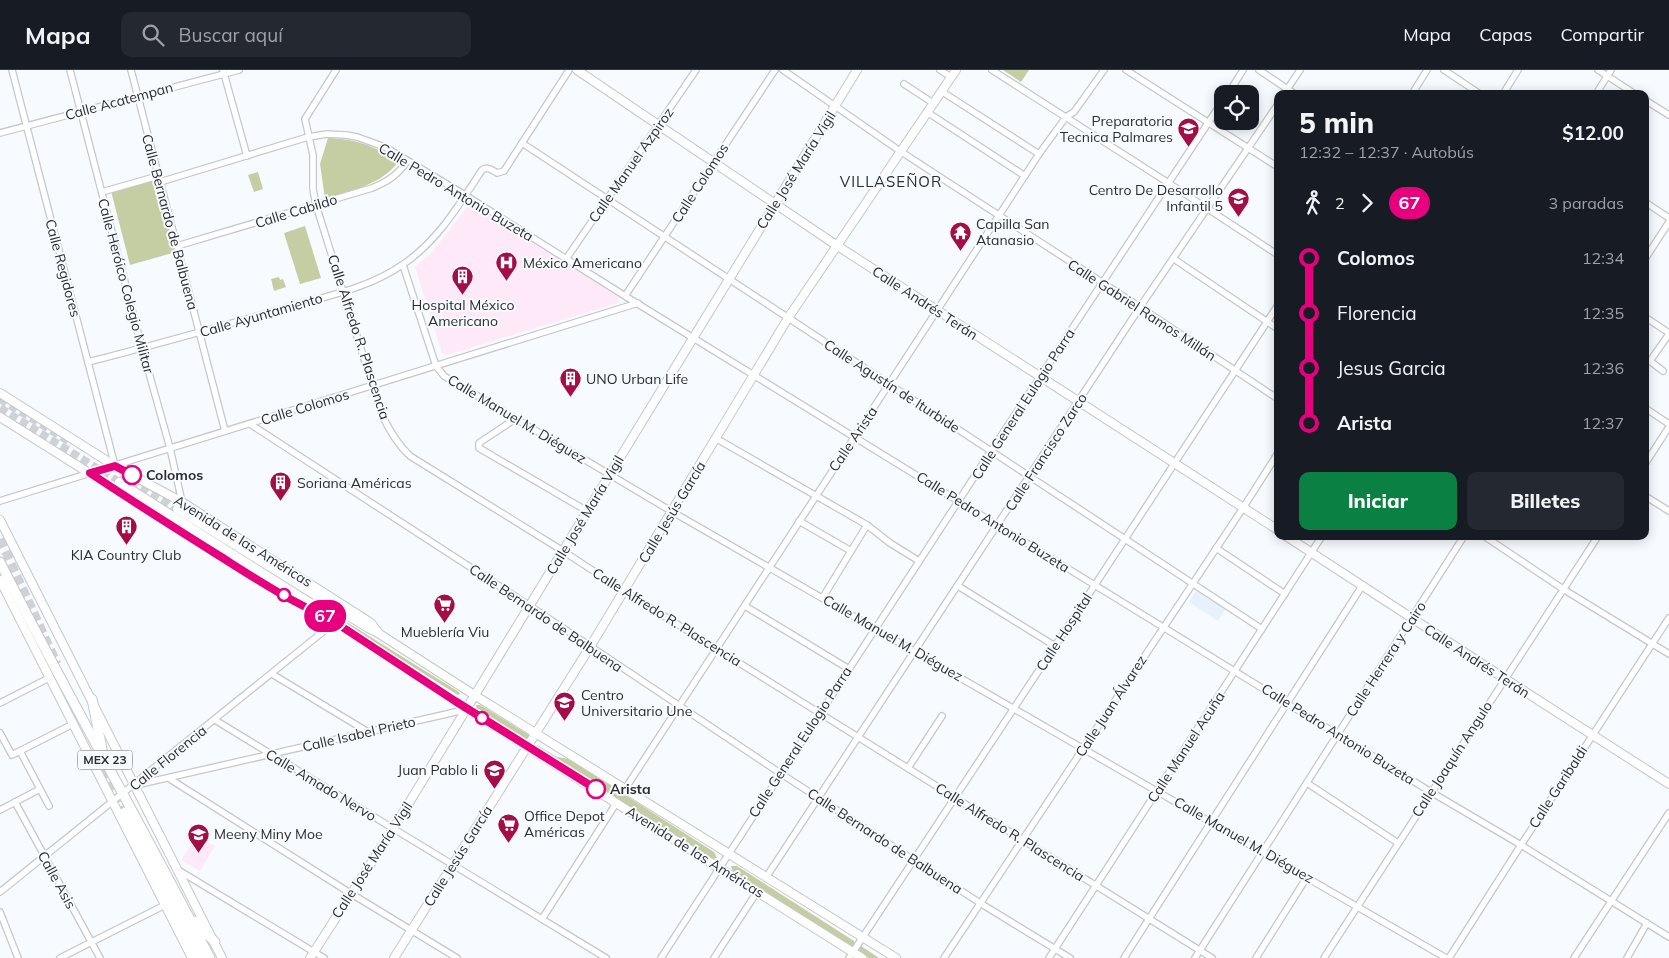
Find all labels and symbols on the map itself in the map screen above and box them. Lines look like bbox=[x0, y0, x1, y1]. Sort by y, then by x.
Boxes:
street label: Calle Acatempan bbox=[63, 78, 175, 124]
street label: Calle Manuel Azpiroz bbox=[585, 104, 677, 226]
street label: Calle José María Vigil bbox=[752, 108, 840, 232]
place label: Preparatoria Tecnica Palmares bbox=[1060, 112, 1173, 146]
school or university icon: Preparatoria Tecnica Palmares bbox=[1177, 117, 1201, 148]
street label: Calle Bernardo de Balbuena bbox=[138, 132, 202, 312]
street label: Calle Pedro Antonio Buzeta bbox=[375, 139, 537, 245]
street label: Calle Colomos bbox=[668, 140, 732, 226]
district label: VILLASEÑOR bbox=[840, 172, 942, 191]
place label: Centro De Desarrollo Infantil 5 bbox=[1089, 181, 1223, 215]
school or university icon: Centro De Desarrollo Infantil 5 bbox=[1227, 186, 1251, 217]
street label: Calle Cabildo bbox=[253, 190, 339, 232]
street label: Calle Heróico Colegio Militar bbox=[94, 196, 158, 376]
place label: Capilla San Atanasio bbox=[976, 215, 1050, 249]
street label: Calle Regidores bbox=[41, 217, 85, 319]
temple icon: Capilla San Atanasio bbox=[948, 220, 972, 251]
hospital icon: México Americano bbox=[495, 251, 519, 282]
street label: Calle Alfredo R. Plascencia bbox=[324, 252, 394, 422]
place label: México Americano bbox=[523, 254, 642, 272]
street label: Calle Gabriel Ramos Millán bbox=[1064, 255, 1220, 365]
street label: Calle Andrés Terán bbox=[869, 262, 981, 344]
building icon: Hospital México Americano bbox=[451, 265, 475, 296]
street label: Calle Ayuntamiento bbox=[198, 289, 324, 341]
place label: Hospital México Americano bbox=[412, 296, 514, 330]
street label: Calle General Eulogio Parra bbox=[967, 325, 1079, 483]
street label: Calle Agustín de Iturbide bbox=[821, 335, 963, 437]
building icon: UNO Urban Life bbox=[558, 367, 582, 398]
street label: Calle Manuel M. Diéguez bbox=[444, 370, 590, 468]
place label: UNO Urban Life bbox=[586, 370, 688, 388]
street label: Calle Colomos bbox=[259, 385, 351, 429]
street label: Calle Francisco Zarco bbox=[1001, 390, 1091, 514]
street label: Calle Arista bbox=[825, 403, 881, 475]
street label: Calle José María Vigil bbox=[542, 452, 628, 578]
street label: Calle Jesús García bbox=[634, 458, 710, 566]
marker: Colomos bbox=[122, 465, 142, 485]
place label: Colomos bbox=[146, 466, 203, 484]
street label: Calle Pedro Antonio Buzeta bbox=[913, 467, 1073, 577]
building icon: Soriana Américas bbox=[269, 471, 293, 502]
place label: Soriana Américas bbox=[297, 474, 412, 492]
street label: Avenida de las Américas bbox=[171, 491, 316, 591]
building icon: KIA Country Club bbox=[114, 515, 138, 546]
place label: KIA Country Club bbox=[71, 546, 181, 564]
street label: Calle Bernardo de Balbuena bbox=[466, 560, 626, 676]
street label: Calle Alfredo R. Plascencia bbox=[589, 564, 745, 670]
unlabelled marker bbox=[277, 588, 291, 602]
street label: Calle Hospital bbox=[1032, 589, 1096, 675]
street label: Calle Manuel M. Diéguez bbox=[820, 591, 966, 685]
supermarket icon: Mueblería Viu bbox=[433, 592, 457, 623]
street label: Calle Herrera y Cairo bbox=[1342, 598, 1430, 720]
line badge: 67 bbox=[302, 600, 348, 632]
street label: Calle Andrés Terán bbox=[1421, 620, 1533, 702]
place label: Mueblería Viu bbox=[401, 623, 489, 641]
street label: Calle Juan Álvarez bbox=[1071, 652, 1151, 760]
street label: Calle General Eulogio Parra bbox=[744, 663, 856, 821]
street label: Calle Pedro Antonio Buzeta bbox=[1258, 679, 1418, 789]
place label: Centro Universitario Une bbox=[581, 686, 692, 720]
street label: Calle Manuel Acuña bbox=[1143, 688, 1229, 806]
school or university icon: Centro Universitario Une bbox=[553, 691, 577, 722]
street label: Calle Joaquín Angulo bbox=[1408, 698, 1496, 820]
unlabelled marker bbox=[475, 711, 489, 725]
street label: Calle Isabel Prieto bbox=[301, 712, 417, 756]
street label: Calle Florencia bbox=[126, 721, 210, 795]
street label: Calle Garibaldi bbox=[1525, 742, 1591, 832]
street label: Calle Amado Nervo bbox=[263, 745, 379, 825]
road number: MEX 23 bbox=[78, 750, 132, 770]
school or university icon: Juan Pablo Ii bbox=[482, 758, 506, 789]
place label: Juan Pablo Ii bbox=[398, 761, 478, 779]
marker: Arista bbox=[586, 779, 606, 799]
street label: Calle Alfredo R. Plascencia bbox=[932, 779, 1088, 885]
place label: Arista bbox=[610, 780, 651, 798]
street label: Calle Bernardo de Balbuena bbox=[804, 784, 966, 898]
street label: Calle Manuel M. Diéguez bbox=[1171, 793, 1317, 887]
street label: Calle José María Vigil bbox=[328, 798, 416, 922]
street label: Calle Jesús García bbox=[420, 802, 496, 910]
street label: Avenida de las Américas bbox=[623, 802, 768, 902]
place label: Office Depot Américas bbox=[524, 807, 605, 841]
supermarket icon: Office Depot Américas bbox=[496, 812, 520, 843]
school or university icon: Meeny Miny Moe bbox=[186, 822, 210, 853]
place label: Meeny Miny Moe bbox=[214, 825, 323, 843]
street label: Calle Asis bbox=[34, 848, 80, 912]

